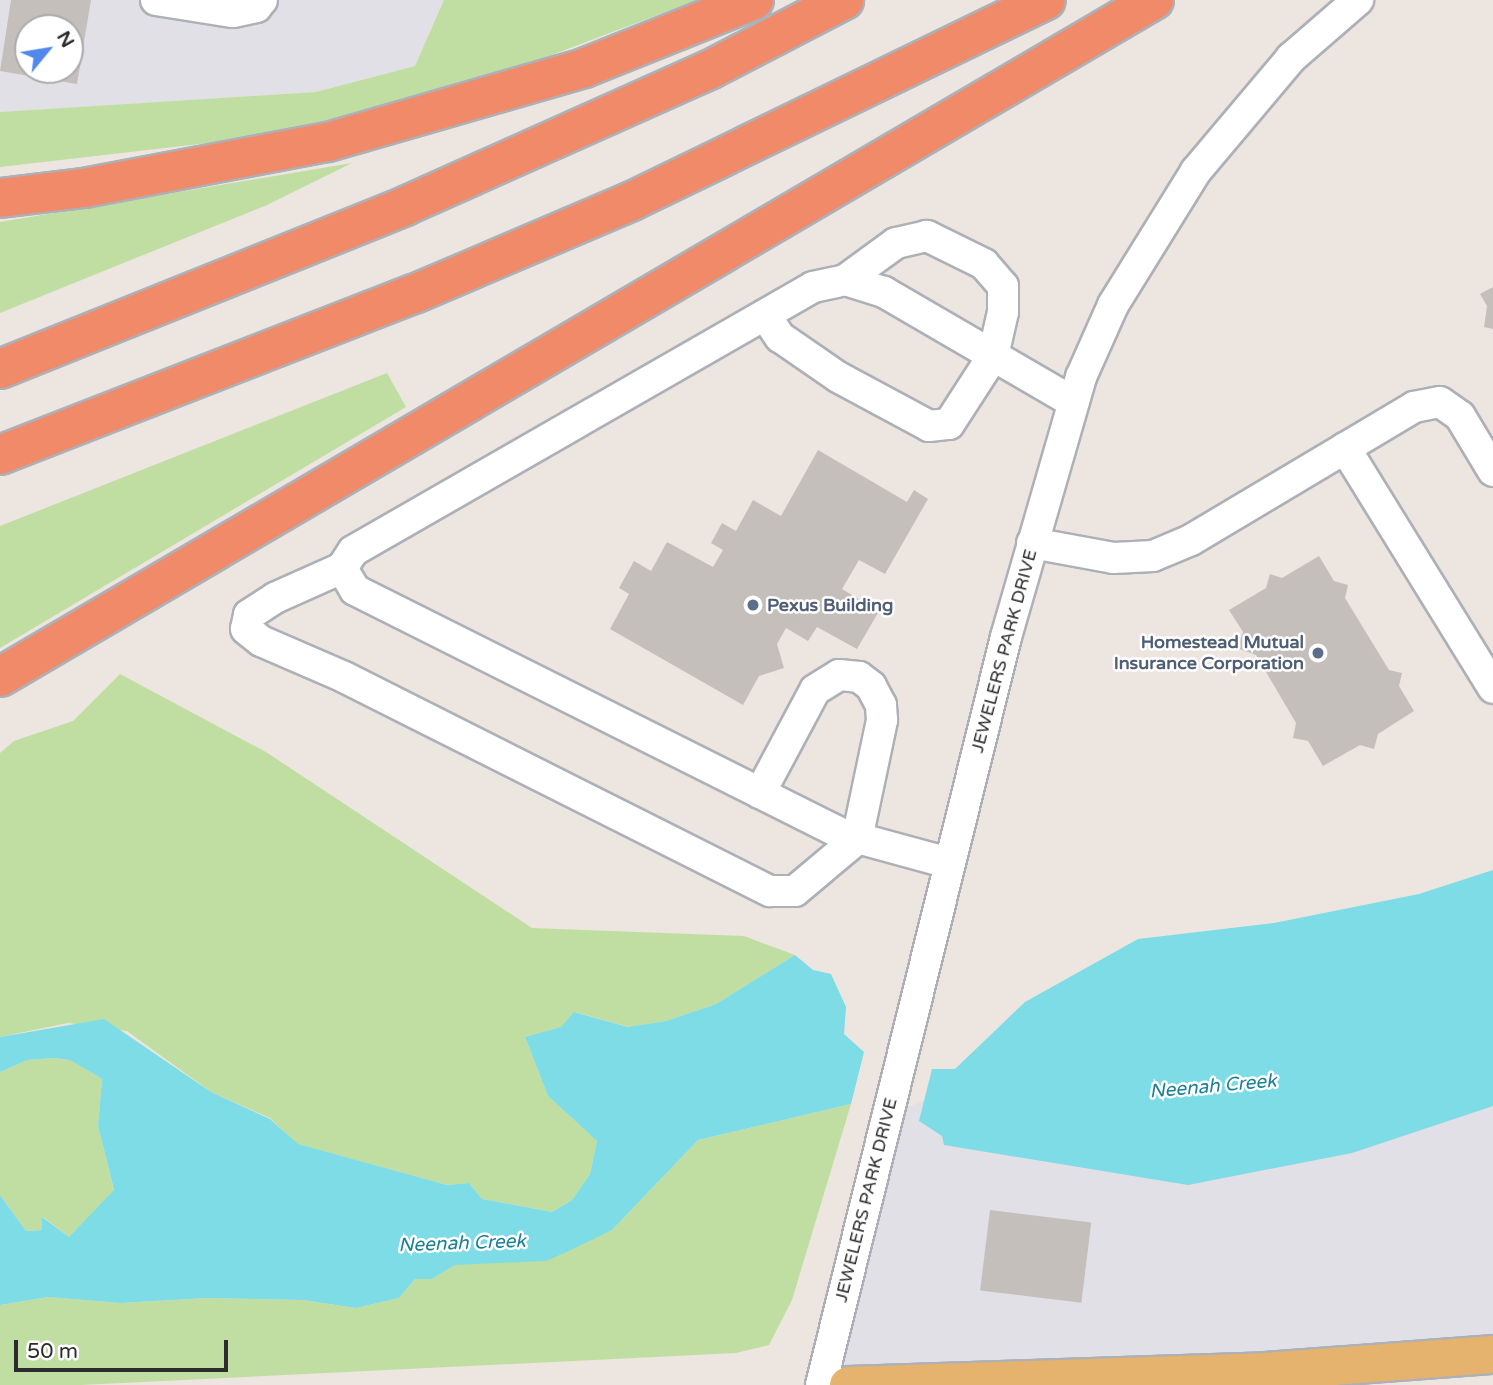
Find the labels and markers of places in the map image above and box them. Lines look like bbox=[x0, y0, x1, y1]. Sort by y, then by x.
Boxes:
place label: Pexus Building bbox=[767, 594, 893, 616]
marker: Pexus Building bbox=[745, 597, 761, 613]
place label: Homestead Mutual Insurance Corporation bbox=[1114, 632, 1304, 674]
marker: Homestead Mutual Insurance Corporation bbox=[1310, 645, 1326, 661]

